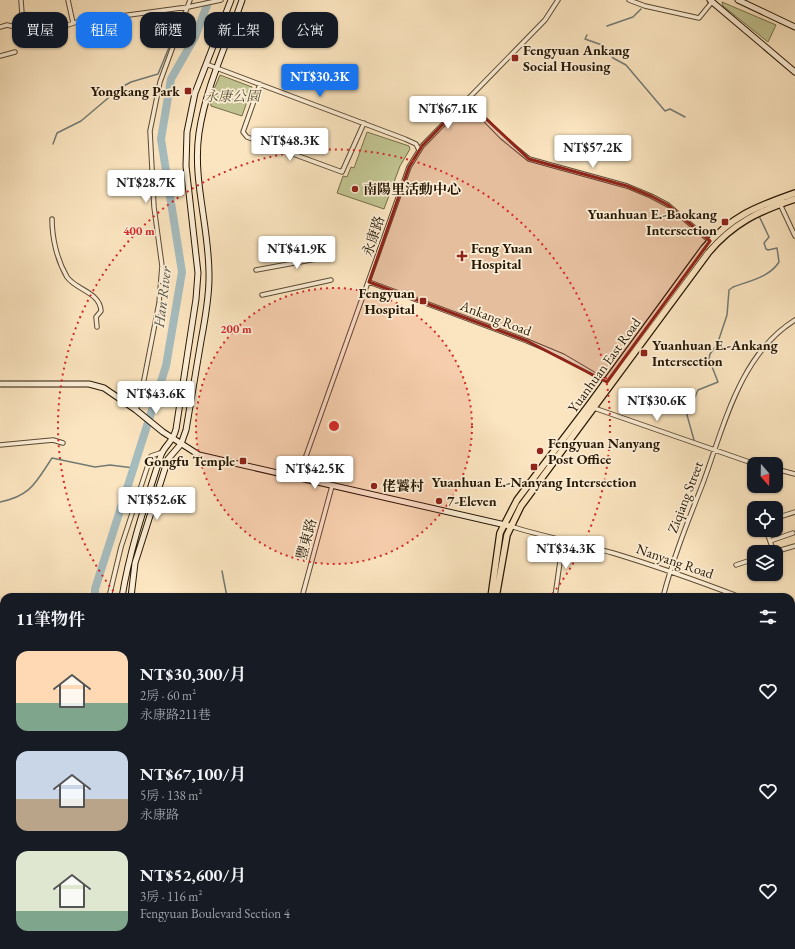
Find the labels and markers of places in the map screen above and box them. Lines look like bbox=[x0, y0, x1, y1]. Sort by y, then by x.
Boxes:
place label: Fengyuan Ankang Social Housing bbox=[523, 41, 631, 75]
marker: Fengyuan Ankang Social Housing bbox=[510, 53, 520, 63]
pin: NT$30.3K bbox=[279, 64, 361, 98]
place label: Yongkang Park bbox=[91, 82, 180, 100]
marker: Yongkang Park bbox=[183, 86, 193, 96]
pin: NT$67.1K bbox=[407, 96, 489, 130]
pin: NT$48.3K bbox=[249, 128, 331, 162]
pin: NT$57.2K bbox=[552, 135, 634, 169]
pin: NT$28.7K bbox=[105, 170, 187, 204]
place label: 南陽里活動中心 bbox=[363, 180, 461, 198]
marker: 南陽里活動中心 bbox=[350, 184, 360, 194]
place label: Yuanhuan E.-Baokang Intersection bbox=[588, 205, 718, 239]
marker: Yuanhuan E.-Baokang Intersection bbox=[720, 217, 730, 227]
pin: NT$41.9K bbox=[256, 236, 338, 270]
place label: Feng Yuan Hospital bbox=[471, 239, 533, 273]
marker: Feng Yuan Hospital bbox=[456, 250, 468, 262]
place label: Fengyuan Hospital bbox=[359, 284, 415, 318]
marker: Fengyuan Hospital bbox=[418, 296, 428, 306]
place label: Yuanhuan E.-Ankang Intersection bbox=[652, 336, 779, 370]
marker: Yuanhuan E.-Ankang Intersection bbox=[639, 348, 649, 358]
pin: NT$43.6K bbox=[115, 381, 197, 415]
pin: NT$30.6K bbox=[616, 388, 698, 422]
centre of rings bbox=[327, 419, 341, 433]
place label: Fengyuan Nanyang Post Office bbox=[548, 434, 661, 468]
marker: Fengyuan Nanyang Post Office bbox=[535, 446, 545, 456]
place label: Gongfu Temple bbox=[144, 452, 235, 470]
marker: Gongfu Temple bbox=[238, 456, 248, 466]
pin: NT$42.5K bbox=[274, 456, 356, 490]
marker: Yuanhuan E.-Nanyang Intersection bbox=[529, 462, 539, 472]
place label: Yuanhuan E.-Nanyang Intersection bbox=[431, 473, 637, 491]
place label: 佬饕村 bbox=[382, 477, 424, 495]
marker: 佬饕村 bbox=[369, 481, 379, 491]
pin: NT$52.6K bbox=[116, 487, 198, 521]
place label: 7-Eleven bbox=[447, 492, 497, 510]
marker: 7-Eleven bbox=[434, 496, 444, 506]
pin: NT$34.3K bbox=[525, 536, 607, 570]

